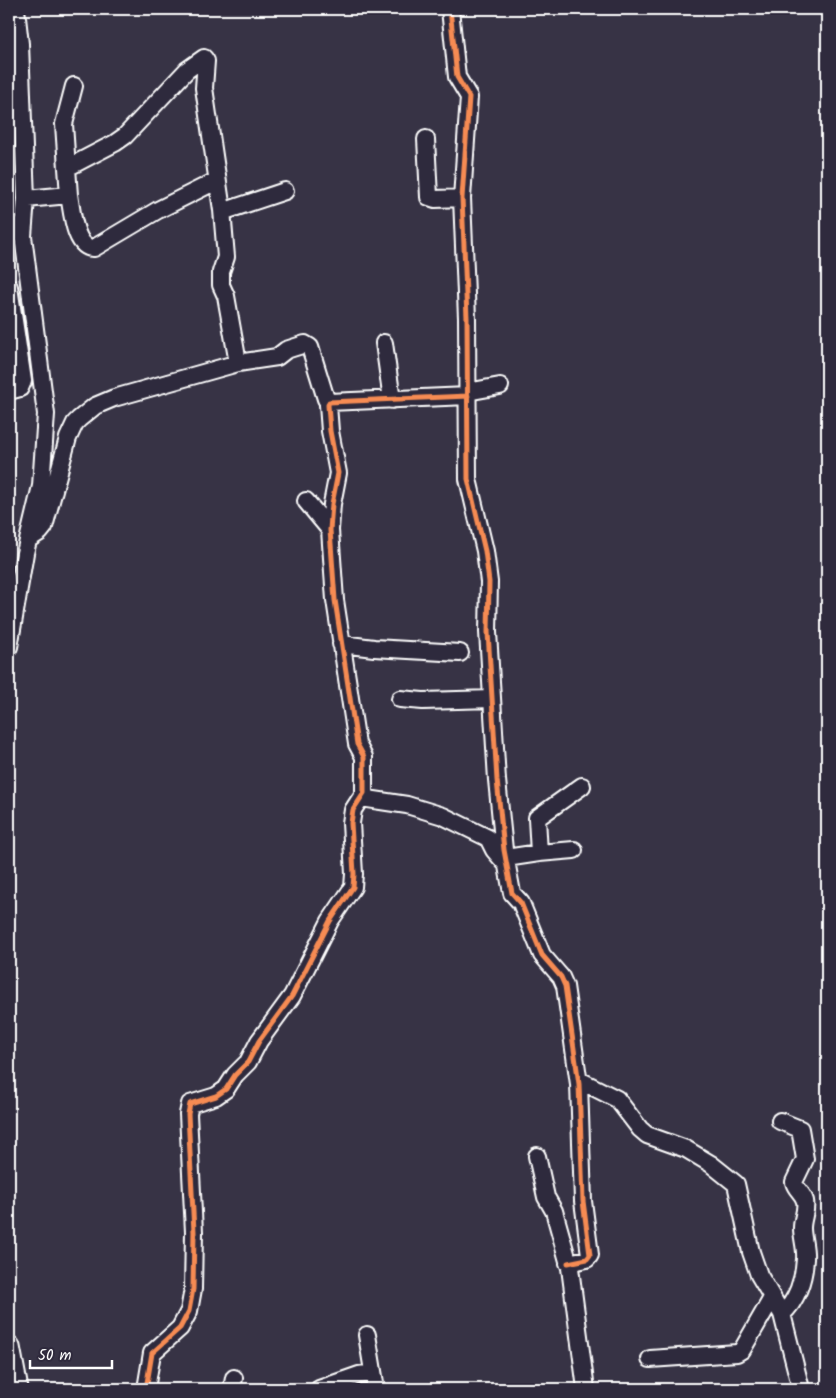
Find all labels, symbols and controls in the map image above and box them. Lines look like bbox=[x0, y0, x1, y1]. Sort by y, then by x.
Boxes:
scale bar bbox=[30, 1338, 112, 1370]
text: 50 m bbox=[38, 1344, 72, 1368]

